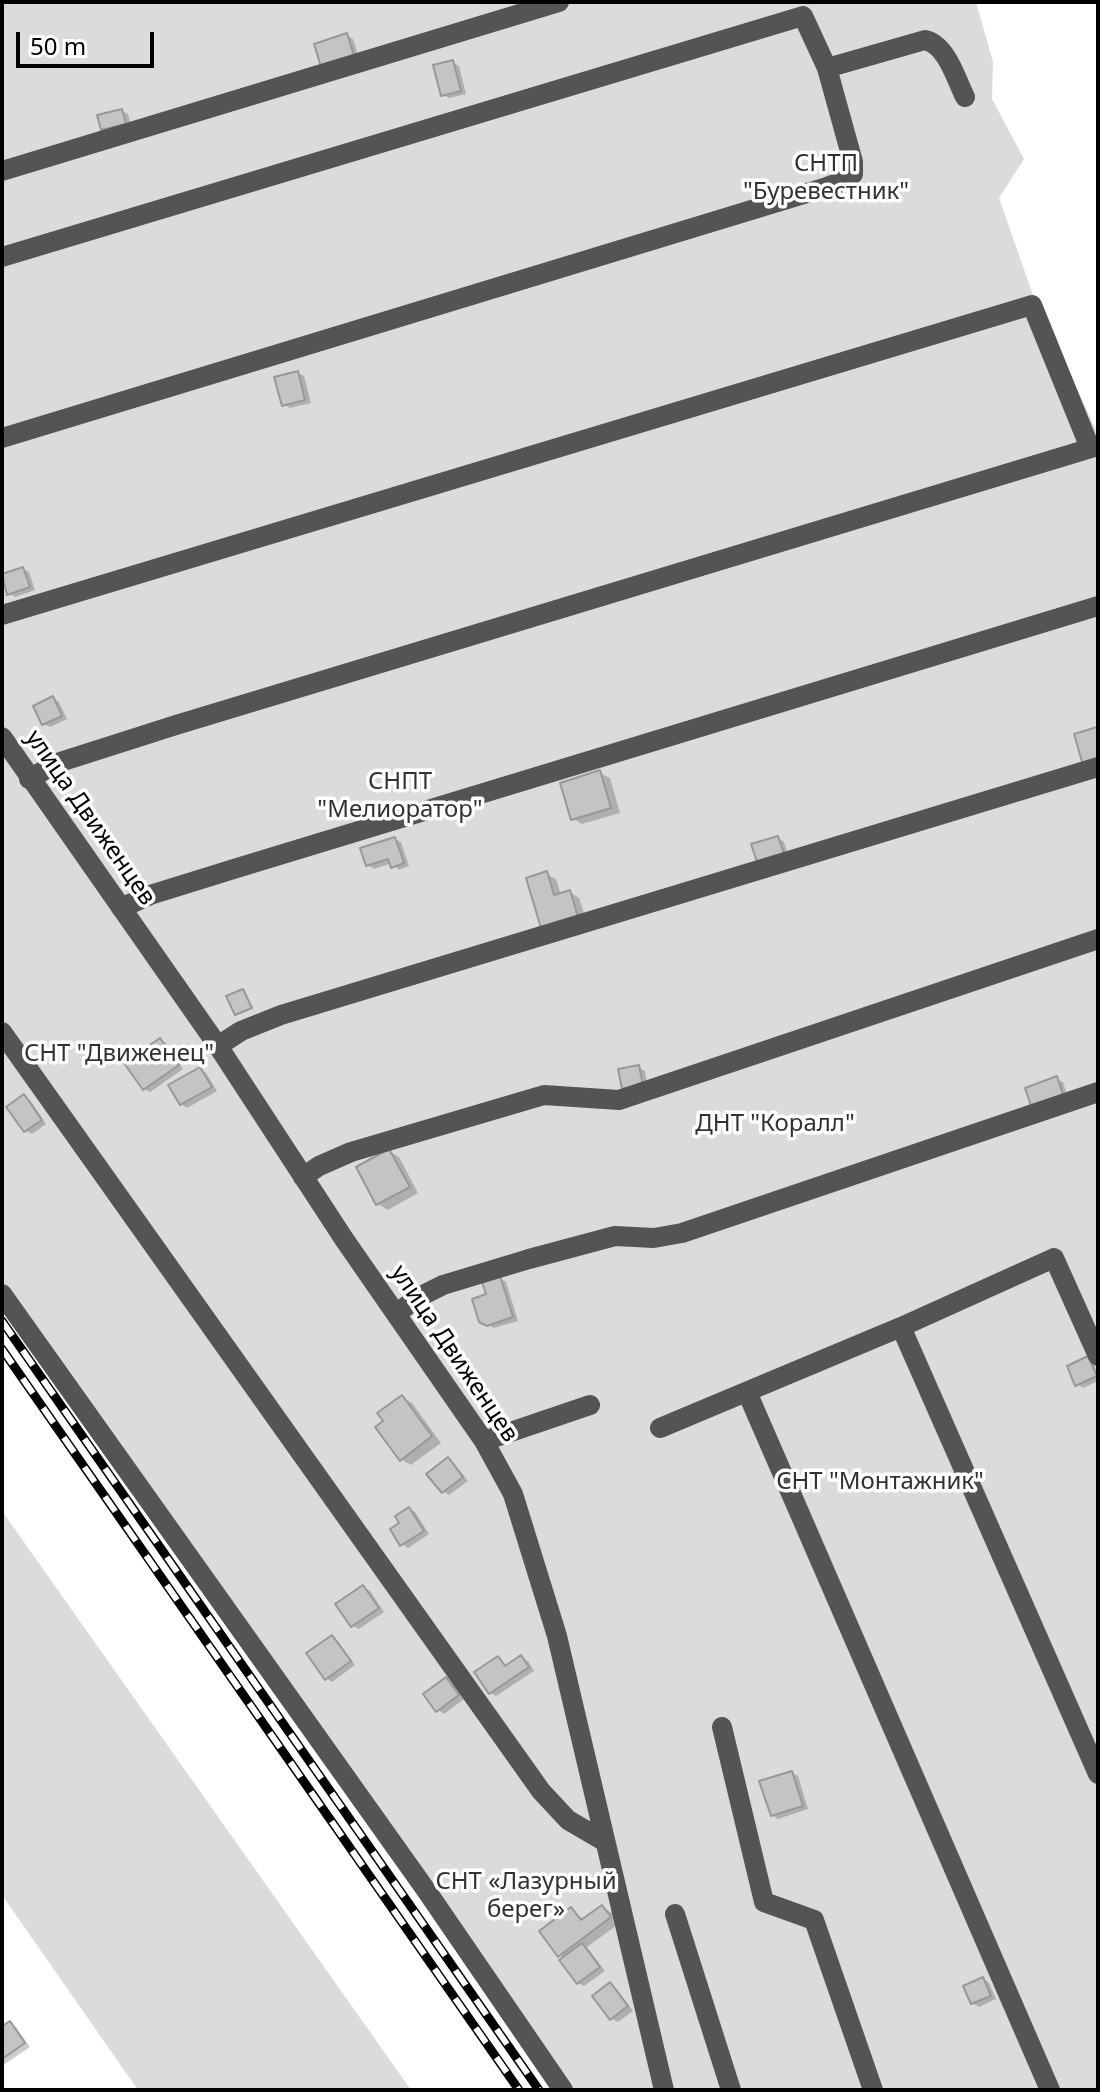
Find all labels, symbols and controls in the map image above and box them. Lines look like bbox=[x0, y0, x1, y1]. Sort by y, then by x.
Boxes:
scale bar bbox=[20, 16, 158, 66]
text: 50 m bbox=[30, 29, 86, 62]
park label: СНТП "Буревестник" bbox=[743, 150, 909, 206]
street label: улица Движенцев bbox=[19, 725, 161, 911]
park label: СНПТ "Мелиоратор" bbox=[317, 768, 483, 824]
park label: СНТ "Движенец" bbox=[24, 1040, 214, 1068]
park label: ДНТ "Коралл" bbox=[695, 1110, 855, 1138]
street label: улица Движенцев bbox=[384, 1260, 524, 1448]
park label: СНТ "Монтажник" bbox=[776, 1468, 984, 1496]
park label: СНТ «Лазурный берег» bbox=[435, 1868, 617, 1924]

